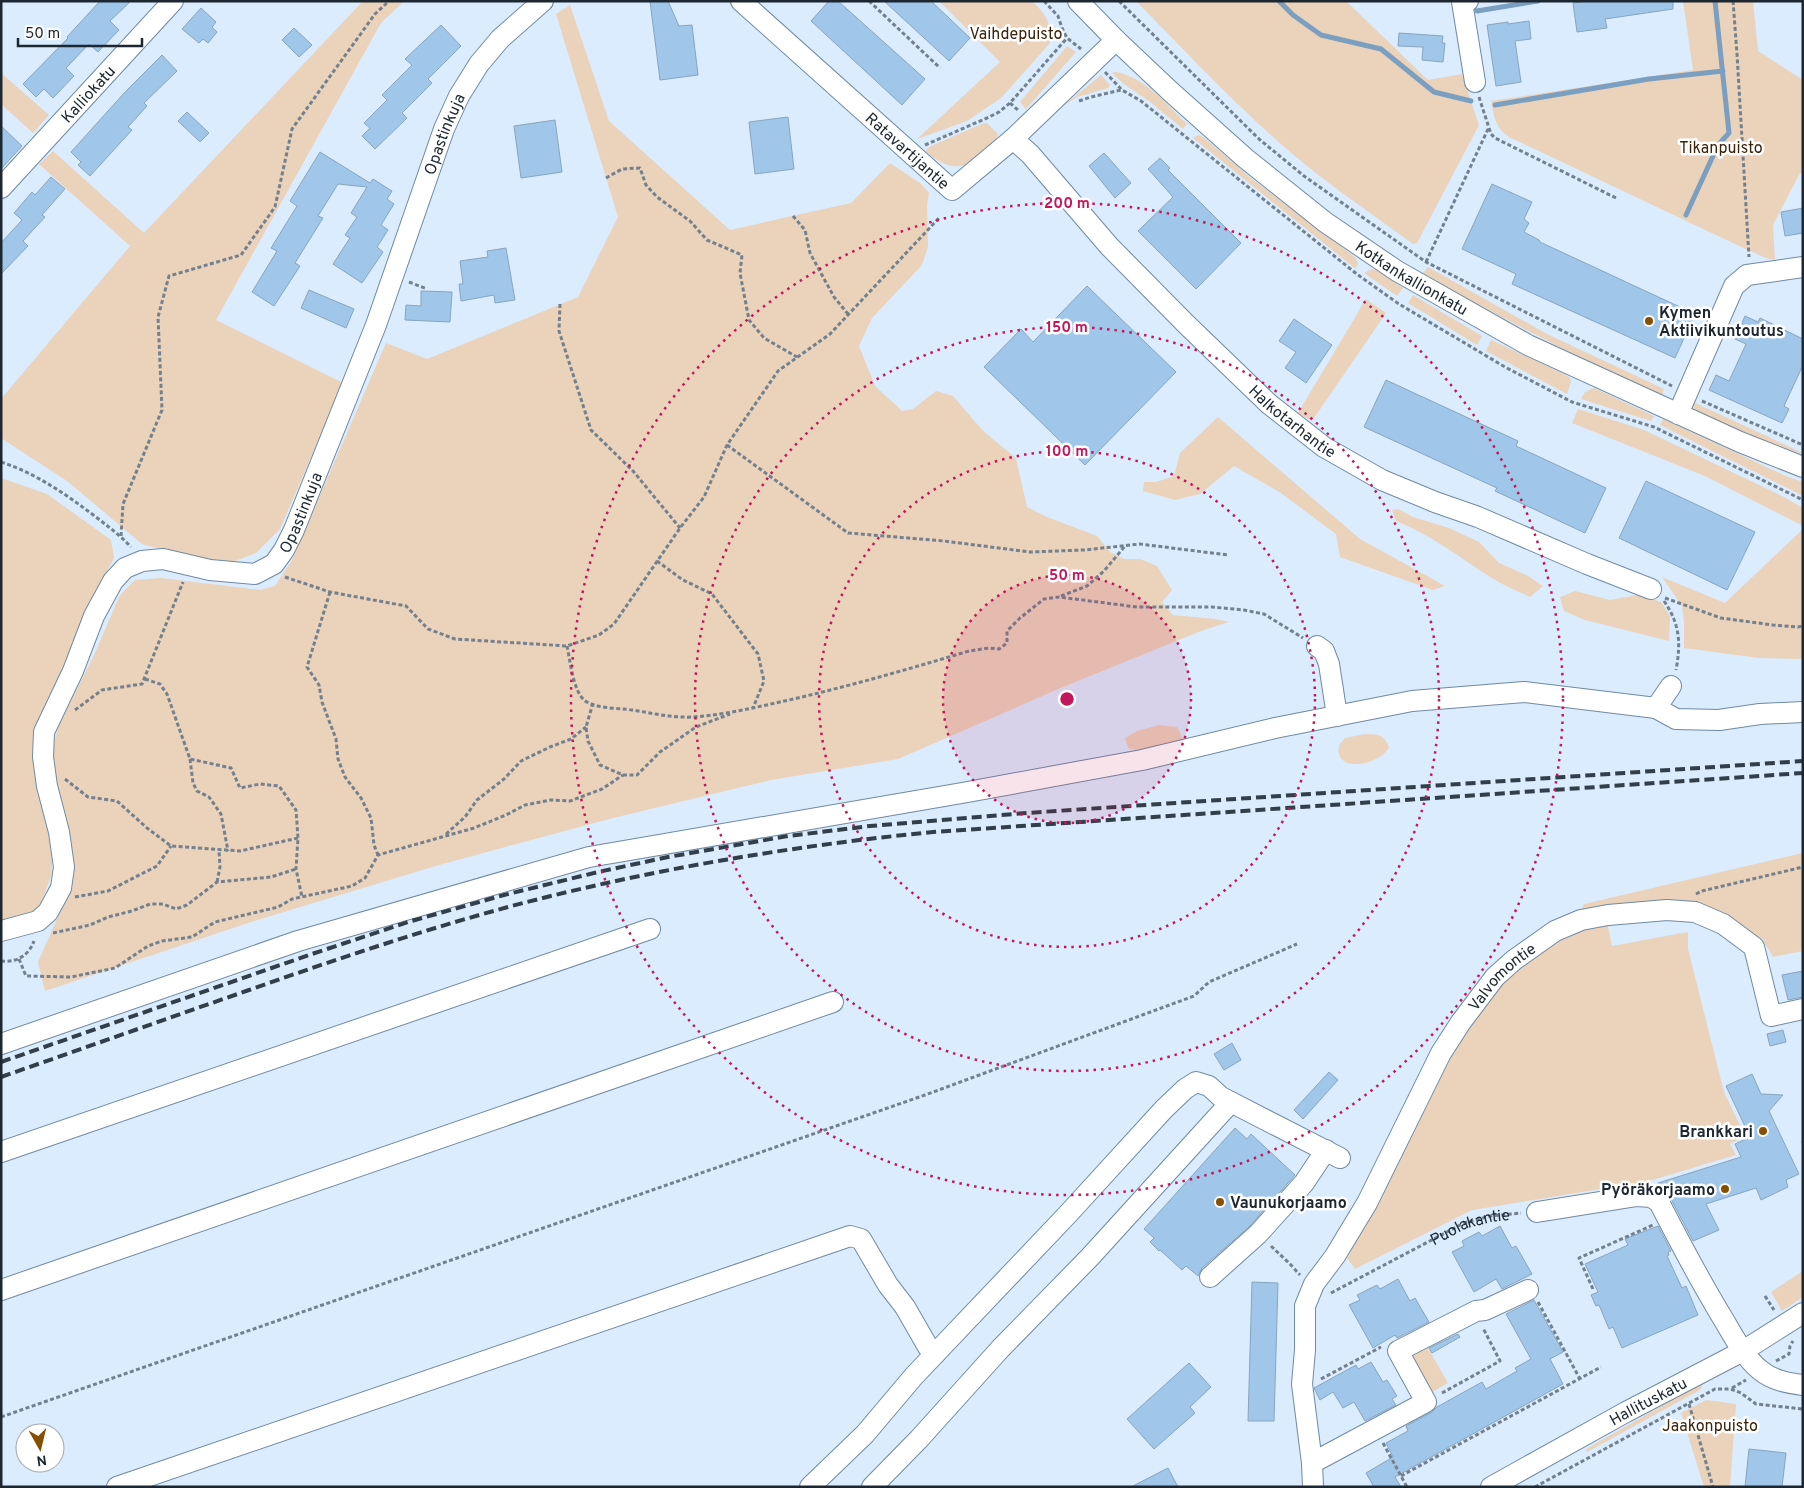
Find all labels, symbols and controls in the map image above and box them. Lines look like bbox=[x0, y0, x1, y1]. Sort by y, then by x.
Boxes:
scale bar bbox=[18, 15, 141, 47]
text: 50 m bbox=[25, 25, 60, 44]
park label: Vaihdepuisto bbox=[969, 25, 1063, 45]
street label: Kalliokatu bbox=[58, 62, 121, 128]
street label: Opastinkuja bbox=[421, 91, 471, 178]
street label: Ratavartijantie bbox=[860, 109, 953, 195]
park label: Tikanpuisto bbox=[1679, 139, 1763, 159]
text: 200 m bbox=[1044, 195, 1090, 214]
street label: Kotkankallionkatu bbox=[1351, 237, 1471, 321]
place label: Kymen Aktiivikuntoutus bbox=[1659, 304, 1784, 342]
marker: Kymen Aktiivikuntoutus bbox=[1643, 315, 1655, 327]
text: 150 m bbox=[1046, 319, 1088, 338]
street label: Halkotarhantie bbox=[1244, 382, 1339, 463]
text: 100 m bbox=[1046, 443, 1088, 462]
street label: Opastinkuja bbox=[276, 470, 328, 557]
text: 50 m bbox=[1049, 567, 1085, 586]
centre of rings bbox=[1058, 690, 1076, 708]
street label: Valvomontie bbox=[1465, 940, 1540, 1016]
place label: Brankkari bbox=[1679, 1123, 1753, 1143]
marker: Brankkari bbox=[1757, 1125, 1769, 1137]
place label: Pyöräkorjaamo bbox=[1601, 1181, 1715, 1201]
marker: Pyöräkorjaamo bbox=[1719, 1183, 1731, 1195]
place label: Vaunukorjaamo bbox=[1230, 1194, 1347, 1214]
marker: Vaunukorjaamo bbox=[1214, 1196, 1226, 1208]
street label: Puolakantie bbox=[1427, 1206, 1511, 1251]
street label: Hallituskatu bbox=[1607, 1374, 1691, 1431]
park label: Jaakonpuisto bbox=[1662, 1417, 1758, 1437]
north arrow bbox=[15, 1423, 65, 1473]
text: N bbox=[35, 1450, 48, 1469]

